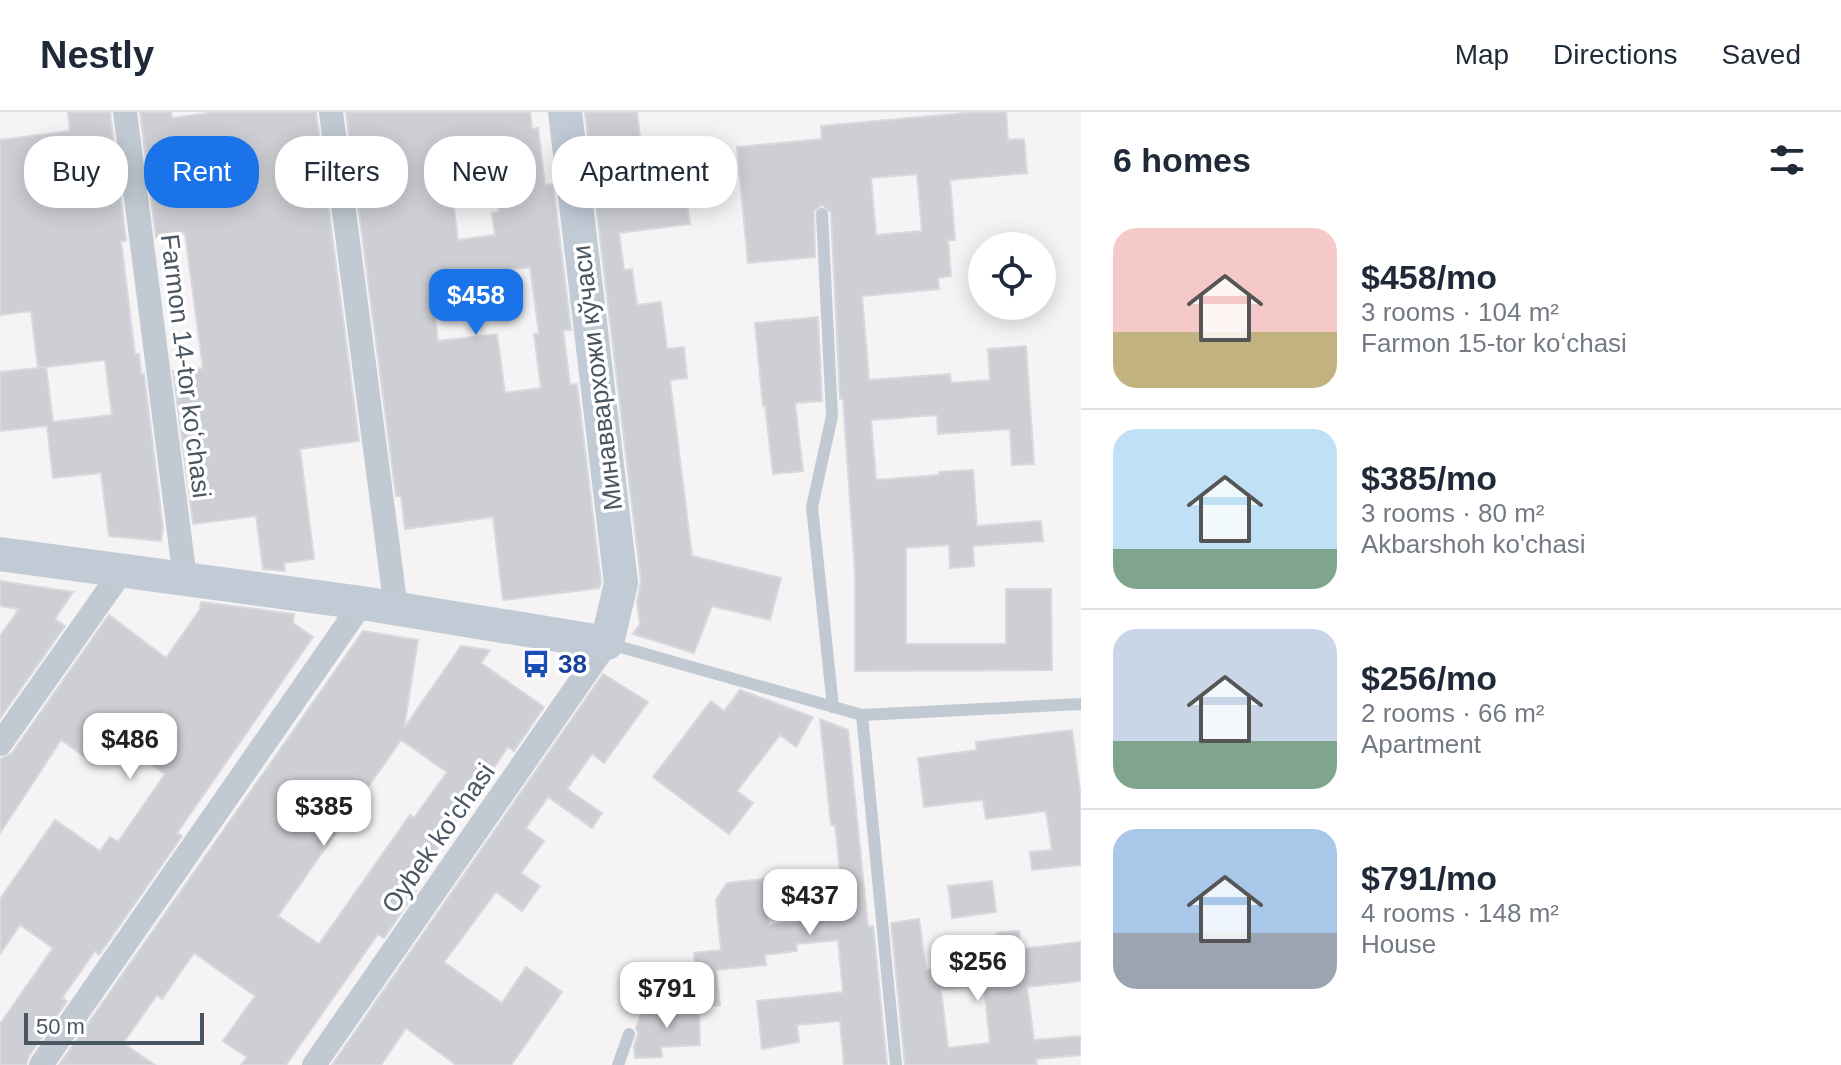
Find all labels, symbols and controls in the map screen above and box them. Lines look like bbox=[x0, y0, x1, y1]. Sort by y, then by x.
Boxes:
text: Nestly bbox=[40, 34, 154, 76]
text: Map bbox=[1455, 39, 1509, 70]
text: Directions bbox=[1553, 39, 1678, 70]
text: Saved bbox=[1722, 39, 1801, 70]
chip: Buy bbox=[24, 136, 128, 208]
chip: Rent bbox=[144, 136, 259, 208]
chip: Filters bbox=[275, 136, 408, 208]
chip: New bbox=[424, 136, 536, 208]
chip: Apartment bbox=[552, 136, 737, 208]
icon: filters bbox=[1765, 138, 1809, 182]
text: 6 homes bbox=[1113, 141, 1251, 179]
street label: Farmon 14-tor koʻchasi bbox=[155, 232, 217, 500]
map controls bbox=[968, 232, 1056, 320]
button: locate bbox=[968, 232, 1056, 320]
street label: Минаввархожи кўчаси bbox=[566, 244, 628, 512]
text: $458/mo bbox=[1361, 258, 1497, 296]
icon: home bbox=[1177, 260, 1273, 356]
pin: $458 bbox=[429, 269, 523, 337]
text: $458 bbox=[447, 280, 505, 310]
text: 3 rooms · 104 m² bbox=[1361, 297, 1559, 327]
text: Farmon 15-tor koʻchasi bbox=[1361, 328, 1627, 358]
text: $385/mo bbox=[1361, 459, 1497, 497]
icon: home bbox=[1177, 461, 1273, 557]
text: 3 rooms · 80 m² bbox=[1361, 498, 1545, 528]
text: Akbarshoh ko'chasi bbox=[1361, 529, 1586, 559]
bus stop icon: 38 bbox=[521, 649, 551, 679]
place label: 38 bbox=[558, 649, 587, 679]
text: $256/mo bbox=[1361, 659, 1497, 697]
icon: home bbox=[1177, 661, 1273, 757]
text: 2 rooms · 66 m² bbox=[1361, 698, 1545, 728]
pin: $486 bbox=[83, 713, 177, 781]
text: $486 bbox=[101, 724, 159, 754]
text: Apartment bbox=[1361, 729, 1481, 759]
street label: Oybek ko'chasi bbox=[375, 758, 501, 918]
pin: $385 bbox=[277, 780, 371, 848]
text: $385 bbox=[295, 791, 353, 821]
text: $791/mo bbox=[1361, 859, 1497, 897]
icon: home bbox=[1177, 861, 1273, 957]
pin: $437 bbox=[763, 869, 857, 937]
text: $437 bbox=[781, 880, 839, 910]
text: 4 rooms · 148 m² bbox=[1361, 898, 1559, 928]
text: House bbox=[1361, 929, 1436, 959]
pin: $256 bbox=[931, 935, 1025, 1003]
text: $256 bbox=[949, 946, 1007, 976]
pin: $791 bbox=[620, 962, 714, 1030]
text: $791 bbox=[638, 973, 696, 1003]
scale bar bbox=[24, 1009, 204, 1045]
text: 50 m bbox=[36, 1014, 85, 1039]

